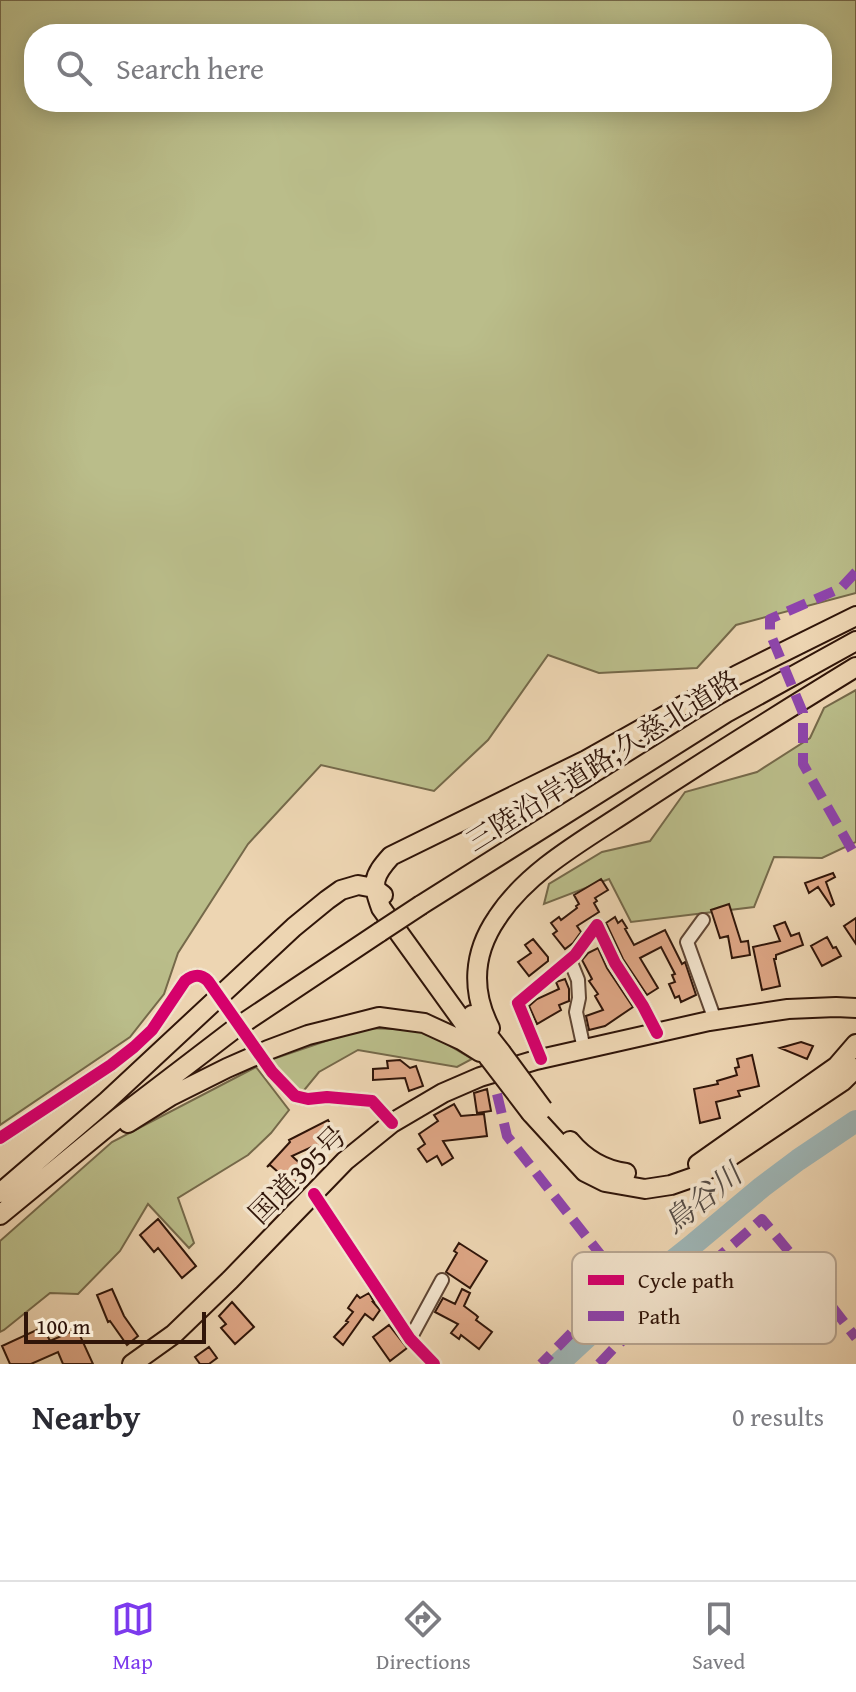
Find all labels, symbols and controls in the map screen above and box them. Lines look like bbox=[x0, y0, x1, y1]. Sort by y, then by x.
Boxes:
search box bbox=[24, 24, 832, 112]
icon: search bbox=[52, 46, 96, 90]
text: Search here bbox=[116, 46, 264, 90]
street label: 三陸沿岸道路;久慈北道路 bbox=[458, 659, 746, 861]
street label: 国道395号 bbox=[239, 1116, 355, 1232]
water label: 鳥谷川 bbox=[653, 1151, 753, 1243]
legend bbox=[572, 1252, 836, 1344]
text: Cycle path bbox=[638, 1264, 735, 1296]
text: Path bbox=[638, 1300, 681, 1332]
scale bar bbox=[24, 1308, 206, 1344]
text: 100 m bbox=[36, 1310, 91, 1342]
text: Nearby bbox=[32, 1392, 141, 1441]
text: 0 results bbox=[732, 1397, 824, 1436]
tab: Map bbox=[111, 1597, 155, 1677]
tab: Directions bbox=[376, 1597, 471, 1677]
tab: Saved bbox=[692, 1597, 745, 1677]

